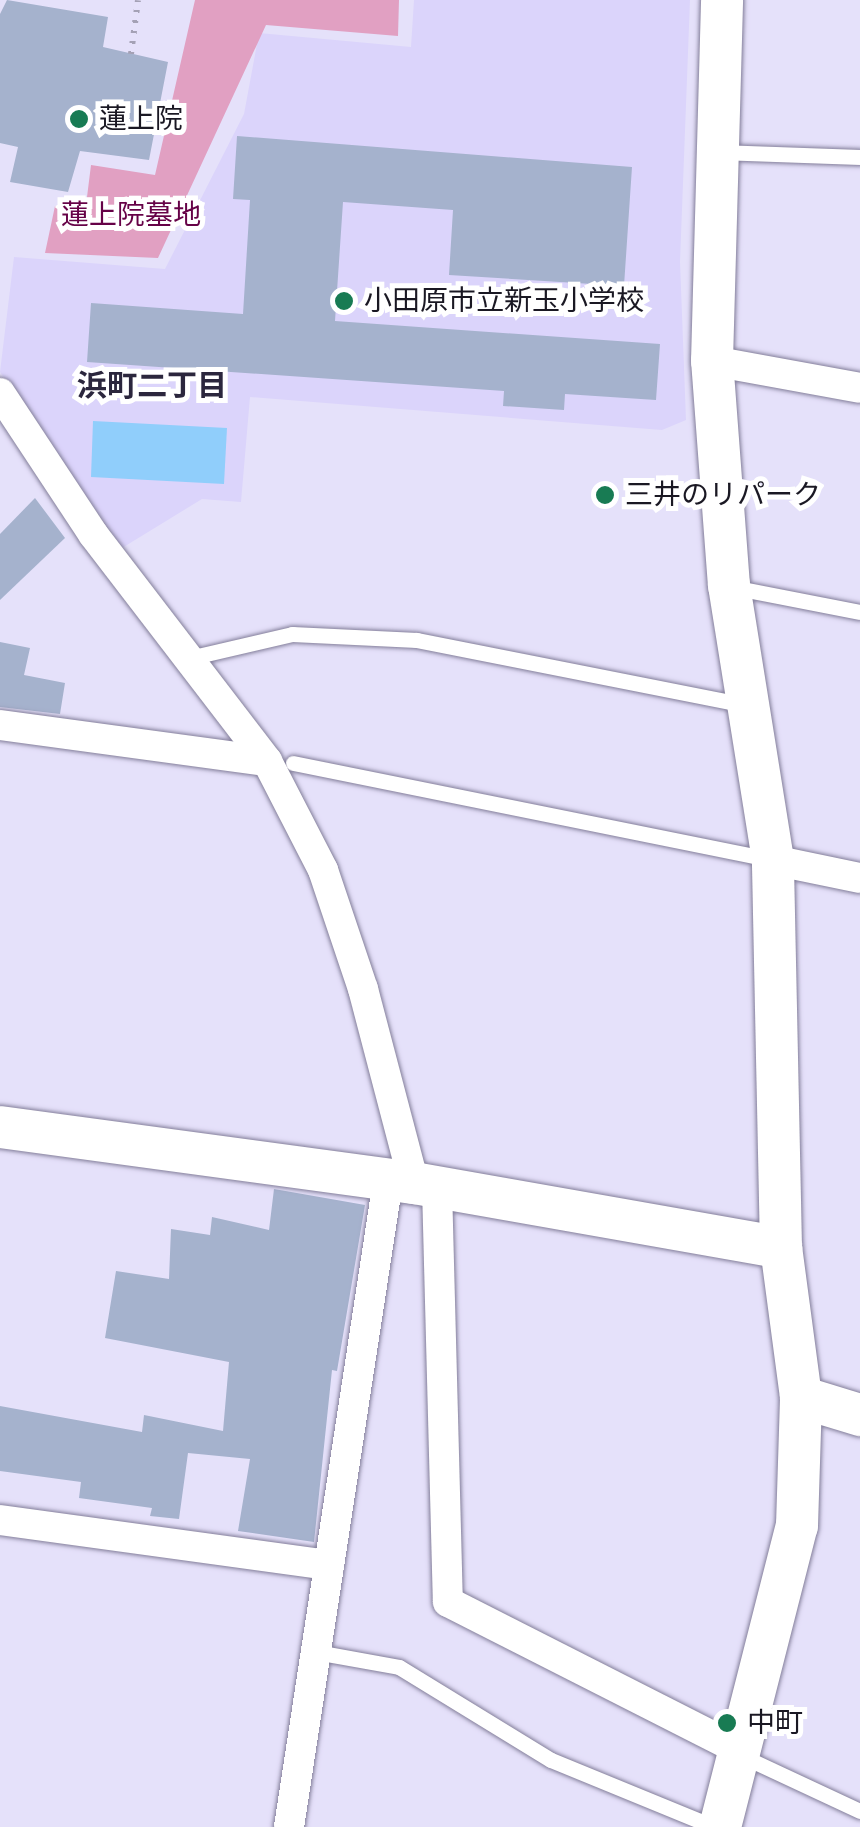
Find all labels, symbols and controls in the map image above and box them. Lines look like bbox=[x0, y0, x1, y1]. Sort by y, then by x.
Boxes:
place label: 蓮上院 bbox=[99, 102, 183, 136]
marker: 蓮上院 bbox=[68, 108, 90, 130]
park label: 蓮上院墓地 bbox=[61, 198, 201, 232]
place label: 小田原市立新玉小学校 bbox=[364, 284, 644, 318]
marker: 小田原市立新玉小学校 bbox=[333, 290, 355, 312]
district label: 浜町二丁目 bbox=[77, 369, 227, 405]
place label: 三井のリパーク bbox=[625, 478, 821, 512]
marker: 三井のリパーク bbox=[594, 484, 616, 506]
place label: 中町 bbox=[747, 1706, 803, 1740]
marker: 中町 bbox=[716, 1712, 738, 1734]

